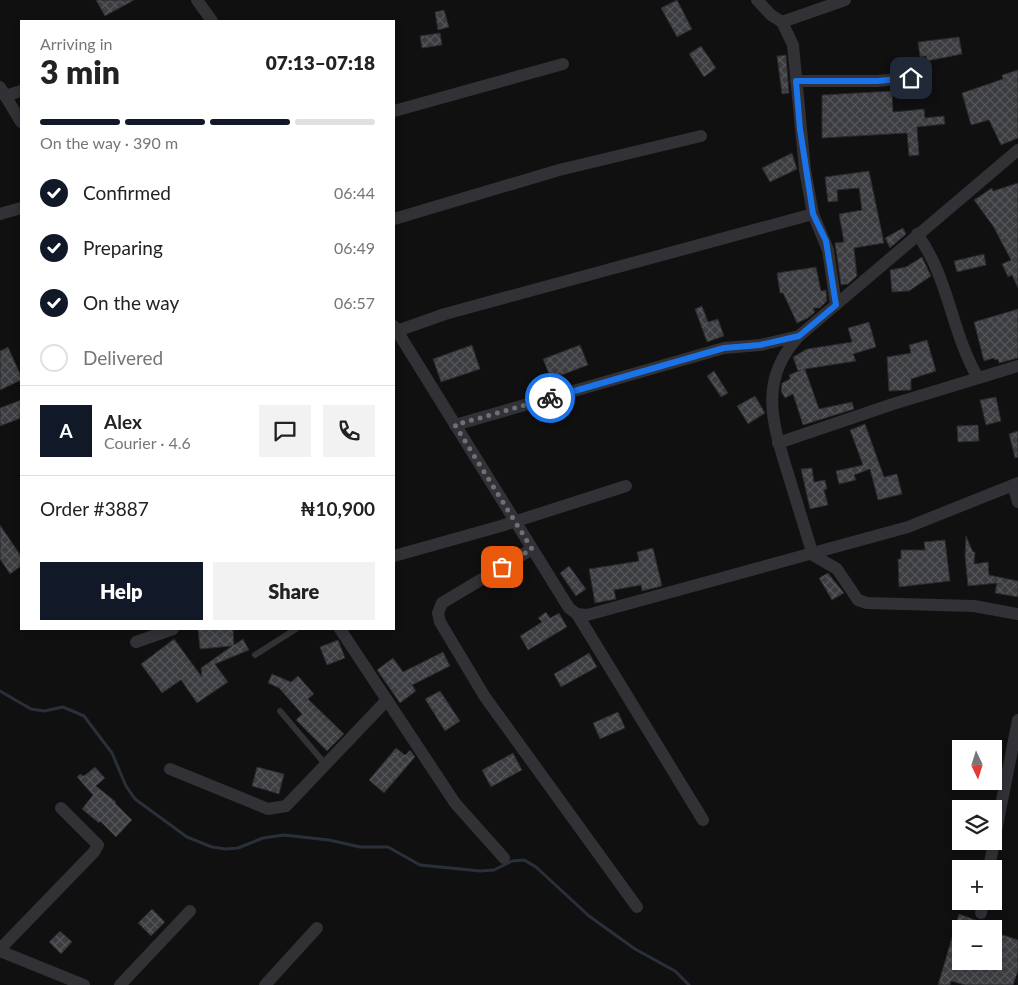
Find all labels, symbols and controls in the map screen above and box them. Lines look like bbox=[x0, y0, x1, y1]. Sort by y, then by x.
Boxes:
text: Arriving in bbox=[40, 34, 113, 53]
text: 07:13–07:18 bbox=[266, 51, 375, 74]
text: 3 min bbox=[40, 52, 120, 91]
pin bbox=[890, 57, 932, 99]
icon: home bbox=[897, 64, 925, 92]
text: On the way · 390 m bbox=[40, 133, 178, 152]
icon: check bbox=[40, 179, 68, 207]
text: Confirmed bbox=[83, 181, 171, 204]
text: 06:44 bbox=[334, 183, 375, 202]
icon: check bbox=[40, 234, 68, 262]
text: Preparing bbox=[83, 236, 163, 259]
text: 06:49 bbox=[334, 238, 375, 257]
icon: check bbox=[40, 289, 68, 317]
text: On the way bbox=[83, 291, 179, 314]
text: 06:57 bbox=[334, 293, 375, 312]
text: Delivered bbox=[83, 346, 163, 369]
courier bbox=[525, 373, 575, 423]
icon: bike bbox=[536, 384, 564, 412]
button: chat bbox=[259, 405, 311, 457]
button: phone bbox=[323, 405, 375, 457]
text: Alex bbox=[104, 410, 142, 433]
text: A bbox=[59, 419, 73, 442]
text: Courier · 4.6 bbox=[104, 433, 191, 452]
text: Order #3887 bbox=[40, 497, 149, 520]
text: ₦10,900 bbox=[300, 497, 375, 520]
pin bbox=[481, 546, 523, 588]
icon: bag bbox=[488, 553, 516, 581]
button: Help bbox=[40, 562, 203, 620]
button: Share bbox=[213, 562, 375, 620]
north arrow bbox=[952, 740, 1002, 790]
map controls bbox=[952, 740, 1002, 970]
button: layers bbox=[952, 800, 1002, 850]
button: + bbox=[952, 860, 1002, 910]
button: − bbox=[952, 920, 1002, 970]

